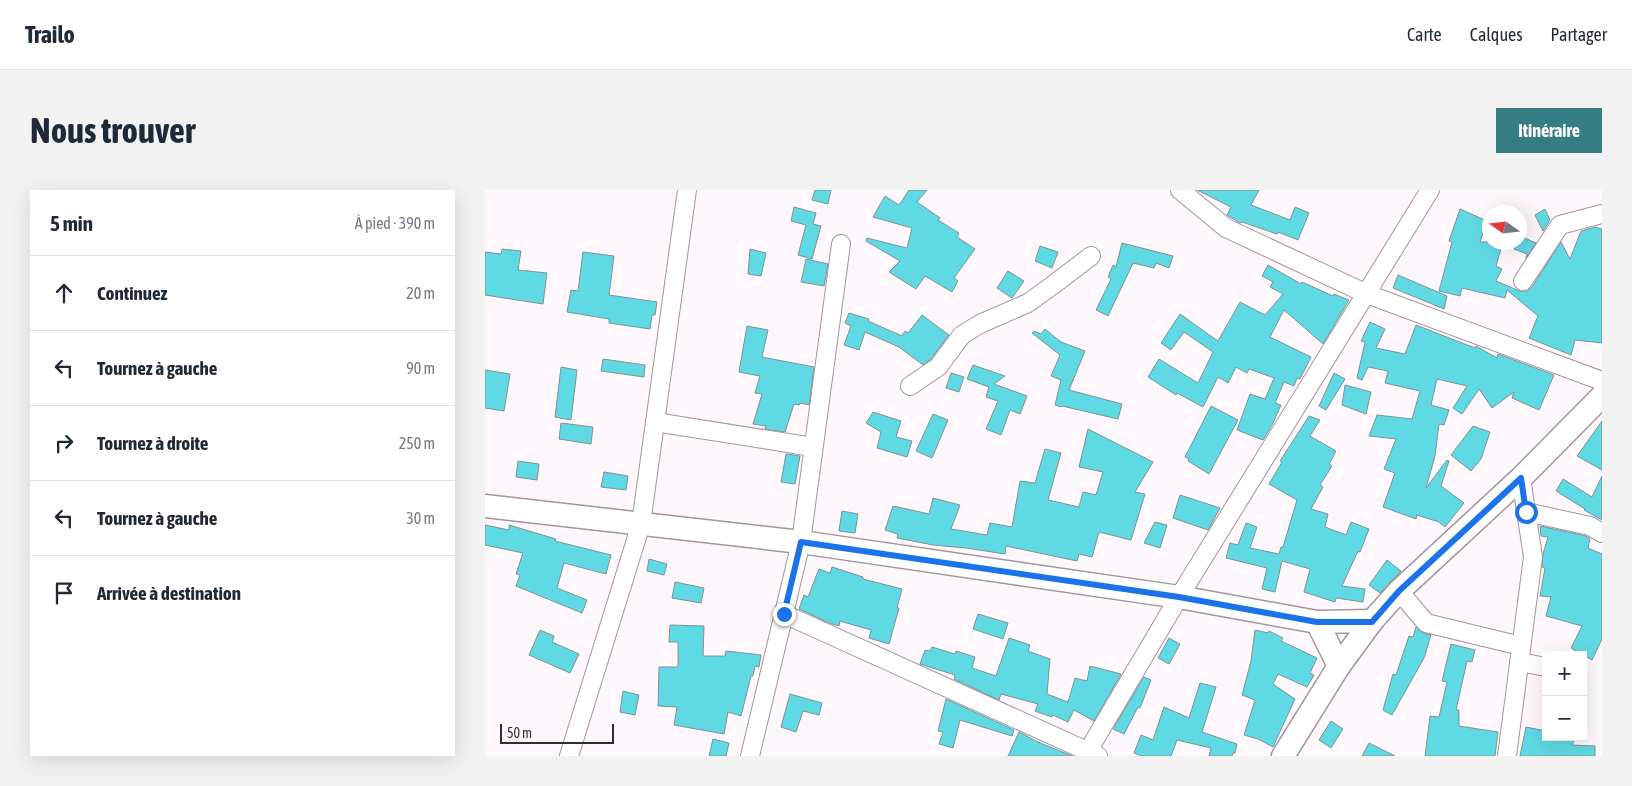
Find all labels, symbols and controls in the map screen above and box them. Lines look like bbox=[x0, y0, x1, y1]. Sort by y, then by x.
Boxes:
text: Trailo bbox=[25, 21, 75, 48]
text: Carte bbox=[1407, 24, 1442, 45]
text: Calques bbox=[1470, 24, 1523, 45]
text: Partager bbox=[1551, 24, 1607, 45]
button: Itinéraire bbox=[1496, 108, 1602, 153]
text: Nous trouver bbox=[30, 110, 195, 150]
north arrow bbox=[1482, 205, 1527, 250]
text: 5 min bbox=[50, 211, 93, 235]
text: À pied · 390 m bbox=[355, 214, 435, 232]
icon: ahead bbox=[50, 279, 78, 307]
text: Continuez bbox=[97, 282, 167, 304]
text: 20 m bbox=[406, 284, 435, 302]
icon: left bbox=[50, 354, 78, 382]
text: Tournez à gauche bbox=[97, 357, 217, 379]
text: 90 m bbox=[406, 359, 435, 377]
icon: right bbox=[50, 429, 78, 457]
text: Tournez à droite bbox=[97, 432, 208, 454]
text: 250 m bbox=[399, 434, 435, 452]
route start bbox=[1515, 501, 1538, 524]
icon: left bbox=[50, 504, 78, 532]
text: Tournez à gauche bbox=[97, 507, 217, 529]
text: 30 m bbox=[406, 509, 435, 527]
icon: arrive bbox=[50, 579, 78, 607]
text: Arrivée à destination bbox=[97, 582, 241, 604]
route end bbox=[773, 603, 796, 626]
map controls bbox=[1542, 651, 1587, 741]
button: + bbox=[1542, 651, 1587, 696]
button: − bbox=[1542, 696, 1587, 741]
scale bar bbox=[500, 721, 614, 744]
text: 50 m bbox=[507, 725, 532, 741]

